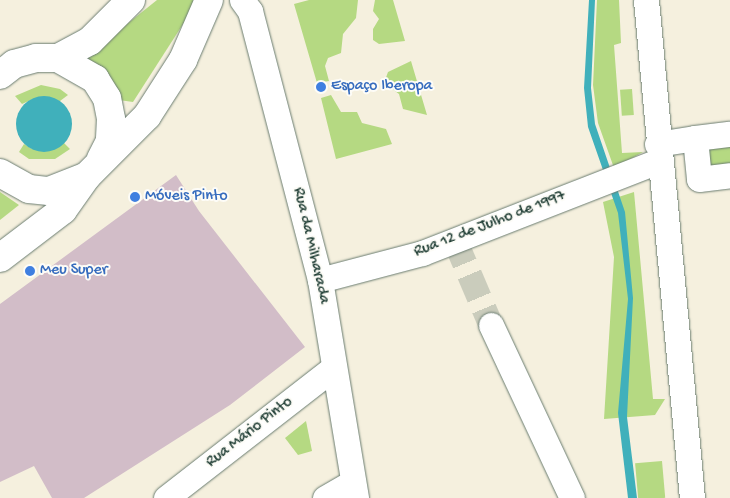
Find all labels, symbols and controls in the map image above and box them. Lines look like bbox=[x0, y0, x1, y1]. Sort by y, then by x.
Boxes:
place label: Espaço Iberopa bbox=[331, 77, 432, 97]
marker: Espaço Iberopa bbox=[315, 81, 327, 93]
street label: Rua da Milharada bbox=[287, 186, 333, 306]
place label: Móveis Pinto bbox=[145, 187, 228, 207]
street label: Rua 12 de Julho de 1997 bbox=[412, 187, 568, 263]
marker: Móveis Pinto bbox=[129, 191, 141, 203]
place label: Meu Super bbox=[40, 261, 107, 281]
marker: Meu Super bbox=[24, 265, 36, 277]
street label: Rua Mário Pinto bbox=[203, 393, 297, 473]

